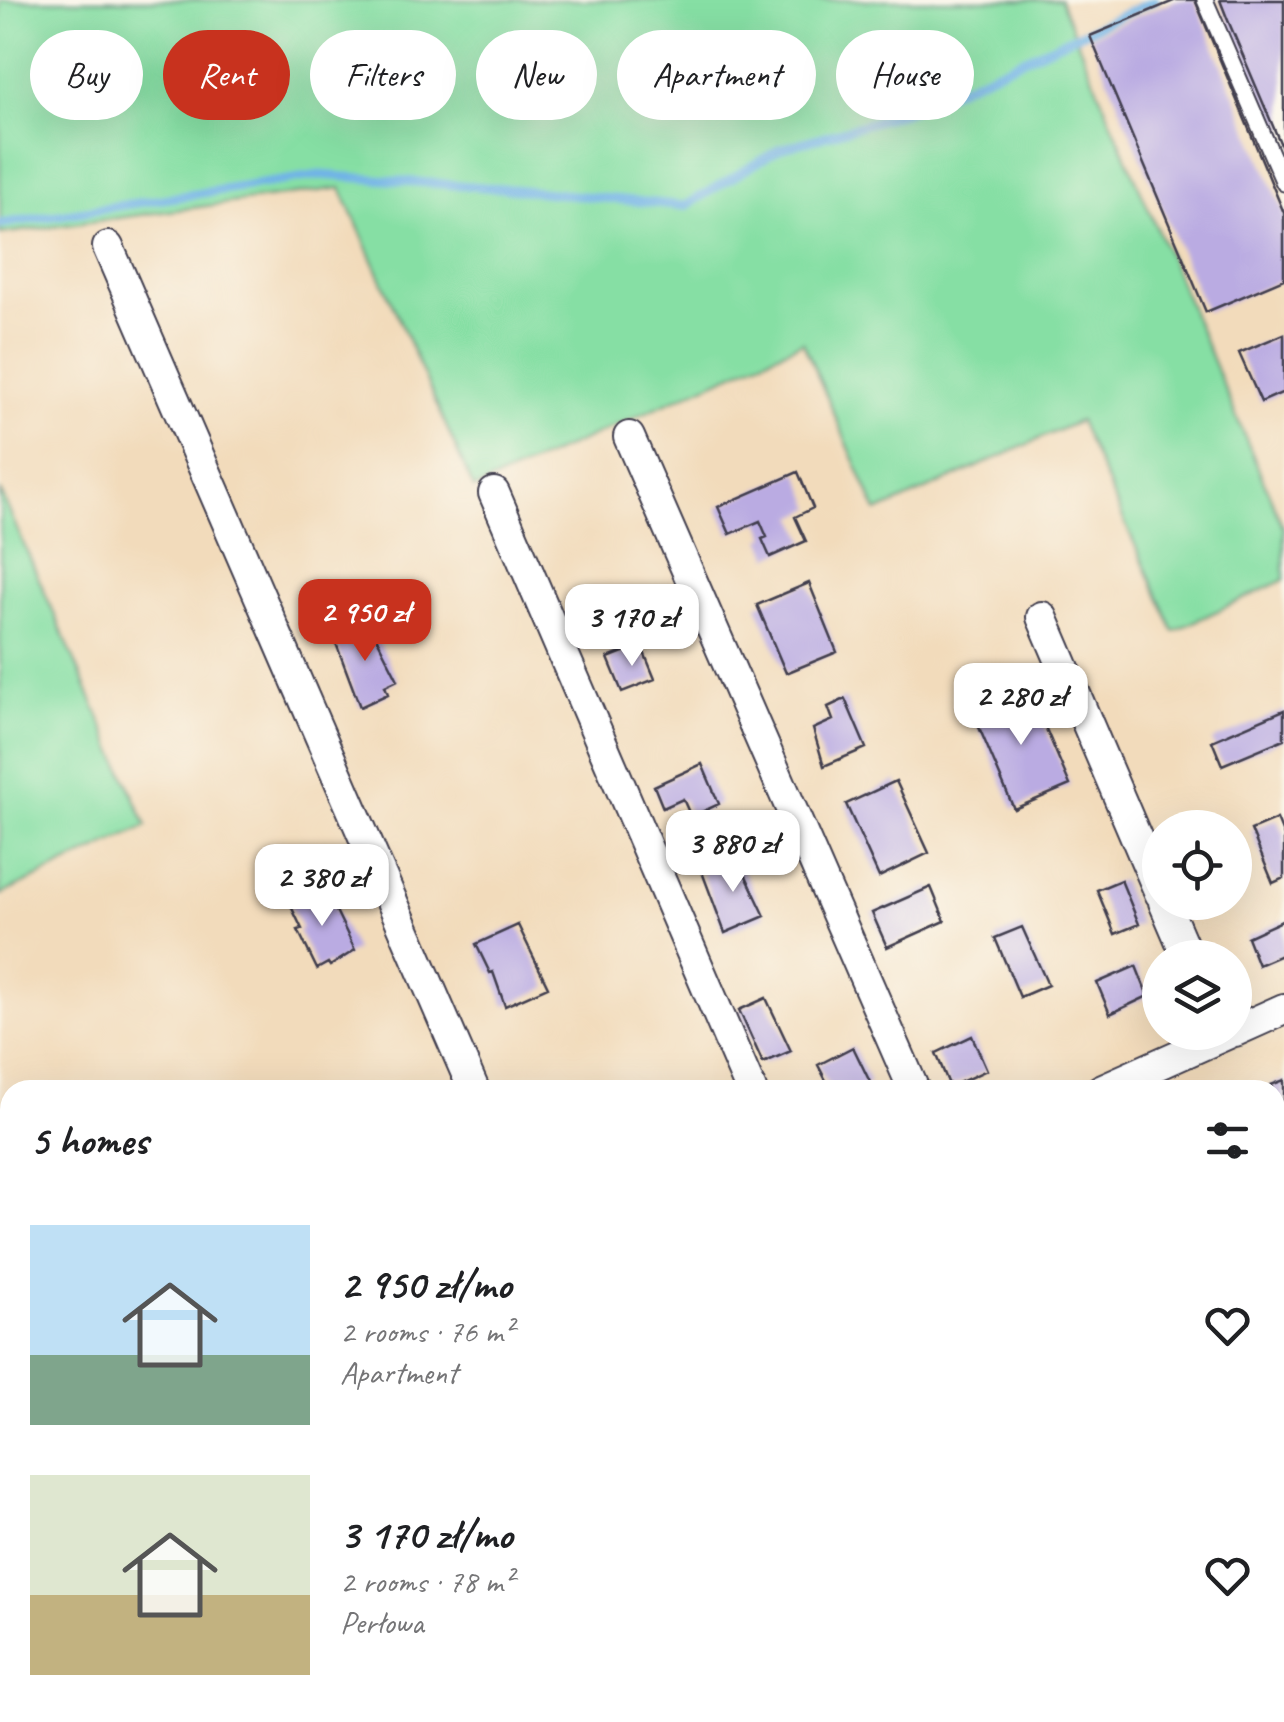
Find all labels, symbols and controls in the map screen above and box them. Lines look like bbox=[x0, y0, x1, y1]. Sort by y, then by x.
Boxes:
chip: Buy bbox=[30, 30, 143, 120]
chip: Rent bbox=[163, 30, 290, 120]
chip: Filters bbox=[310, 30, 456, 120]
chip: New bbox=[476, 30, 597, 120]
chip: Apartment bbox=[617, 30, 816, 120]
chip: House bbox=[836, 30, 974, 120]
pin: 2 950 zł bbox=[262, 579, 468, 664]
pin: 3 170 zł bbox=[529, 584, 735, 669]
text: 2 950 zł bbox=[320, 591, 410, 632]
text: 3 170 zł bbox=[587, 596, 677, 637]
pin: 2 280 zł bbox=[918, 663, 1124, 748]
text: 2 280 zł bbox=[976, 675, 1066, 716]
pin: 3 880 zł bbox=[630, 810, 836, 895]
map controls bbox=[1142, 810, 1252, 1050]
button: locate bbox=[1142, 810, 1252, 920]
text: 3 880 zł bbox=[688, 822, 778, 863]
pin: 2 380 zł bbox=[219, 844, 425, 929]
text: 2 380 zł bbox=[277, 856, 367, 897]
button: layers bbox=[1142, 940, 1252, 1050]
icon: filters bbox=[1200, 1113, 1255, 1168]
text: 5 homes bbox=[30, 1114, 148, 1167]
text: 2 950 zł/mo bbox=[340, 1258, 511, 1311]
icon: home bbox=[110, 1265, 230, 1385]
icon: heart bbox=[1200, 1298, 1255, 1353]
text: 2 rooms · 76 m² bbox=[340, 1311, 513, 1352]
text: Apartment bbox=[340, 1352, 458, 1393]
text: 3 170 zł/mo bbox=[340, 1508, 512, 1561]
icon: home bbox=[110, 1515, 230, 1635]
icon: heart bbox=[1200, 1548, 1255, 1603]
text: 2 rooms · 78 m² bbox=[340, 1561, 513, 1602]
text: Perłowa bbox=[340, 1602, 424, 1643]

